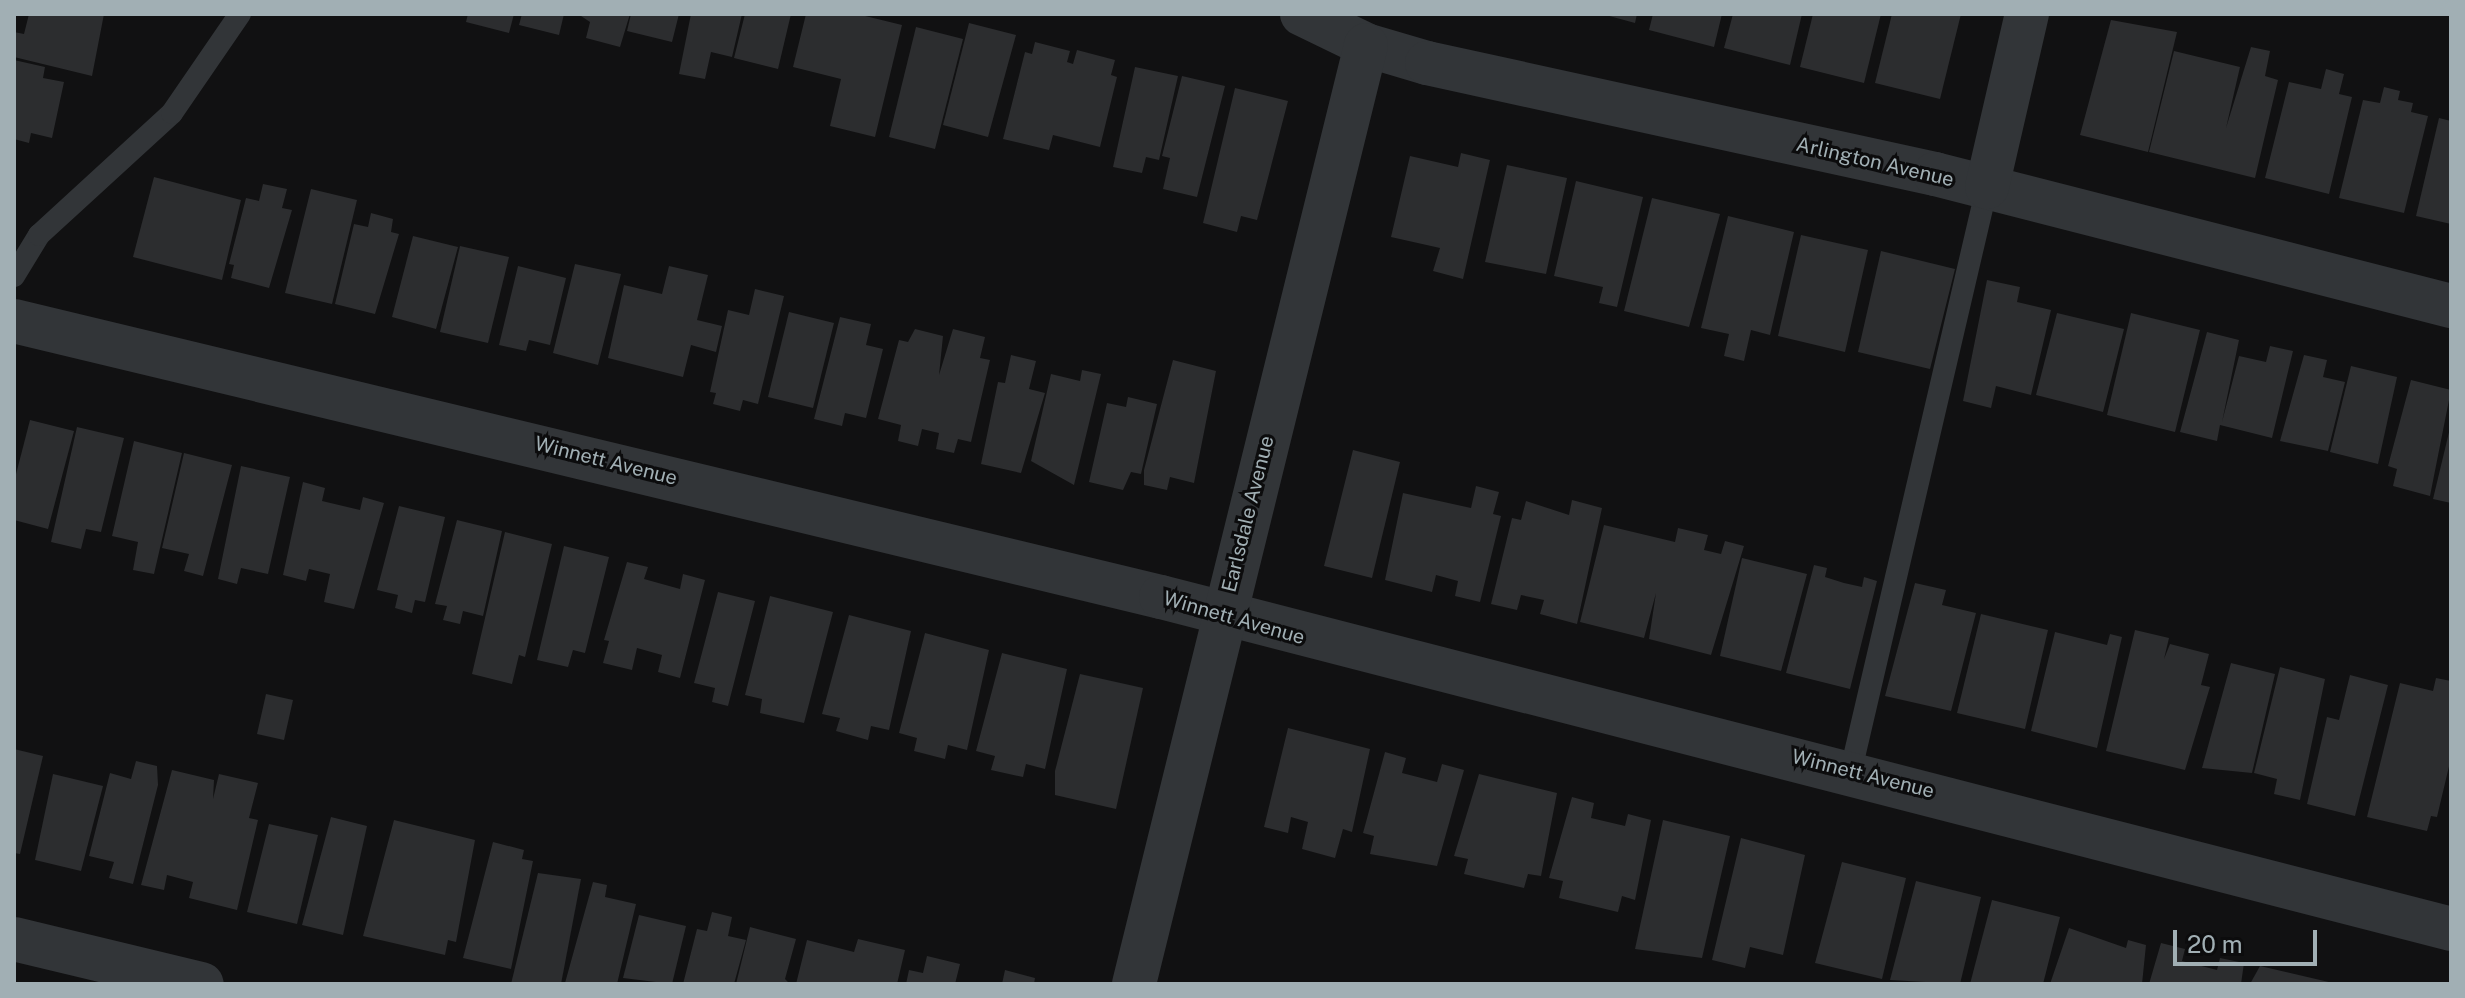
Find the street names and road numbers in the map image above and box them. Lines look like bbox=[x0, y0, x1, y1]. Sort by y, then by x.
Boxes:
street label: Arlington Avenue bbox=[1794, 132, 1956, 192]
street label: Winnett Avenue bbox=[532, 432, 680, 490]
street label: Earlsdale Avenue bbox=[1217, 433, 1279, 595]
street label: Winnett Avenue bbox=[1160, 586, 1308, 650]
street label: Winnett Avenue bbox=[1789, 745, 1937, 803]

